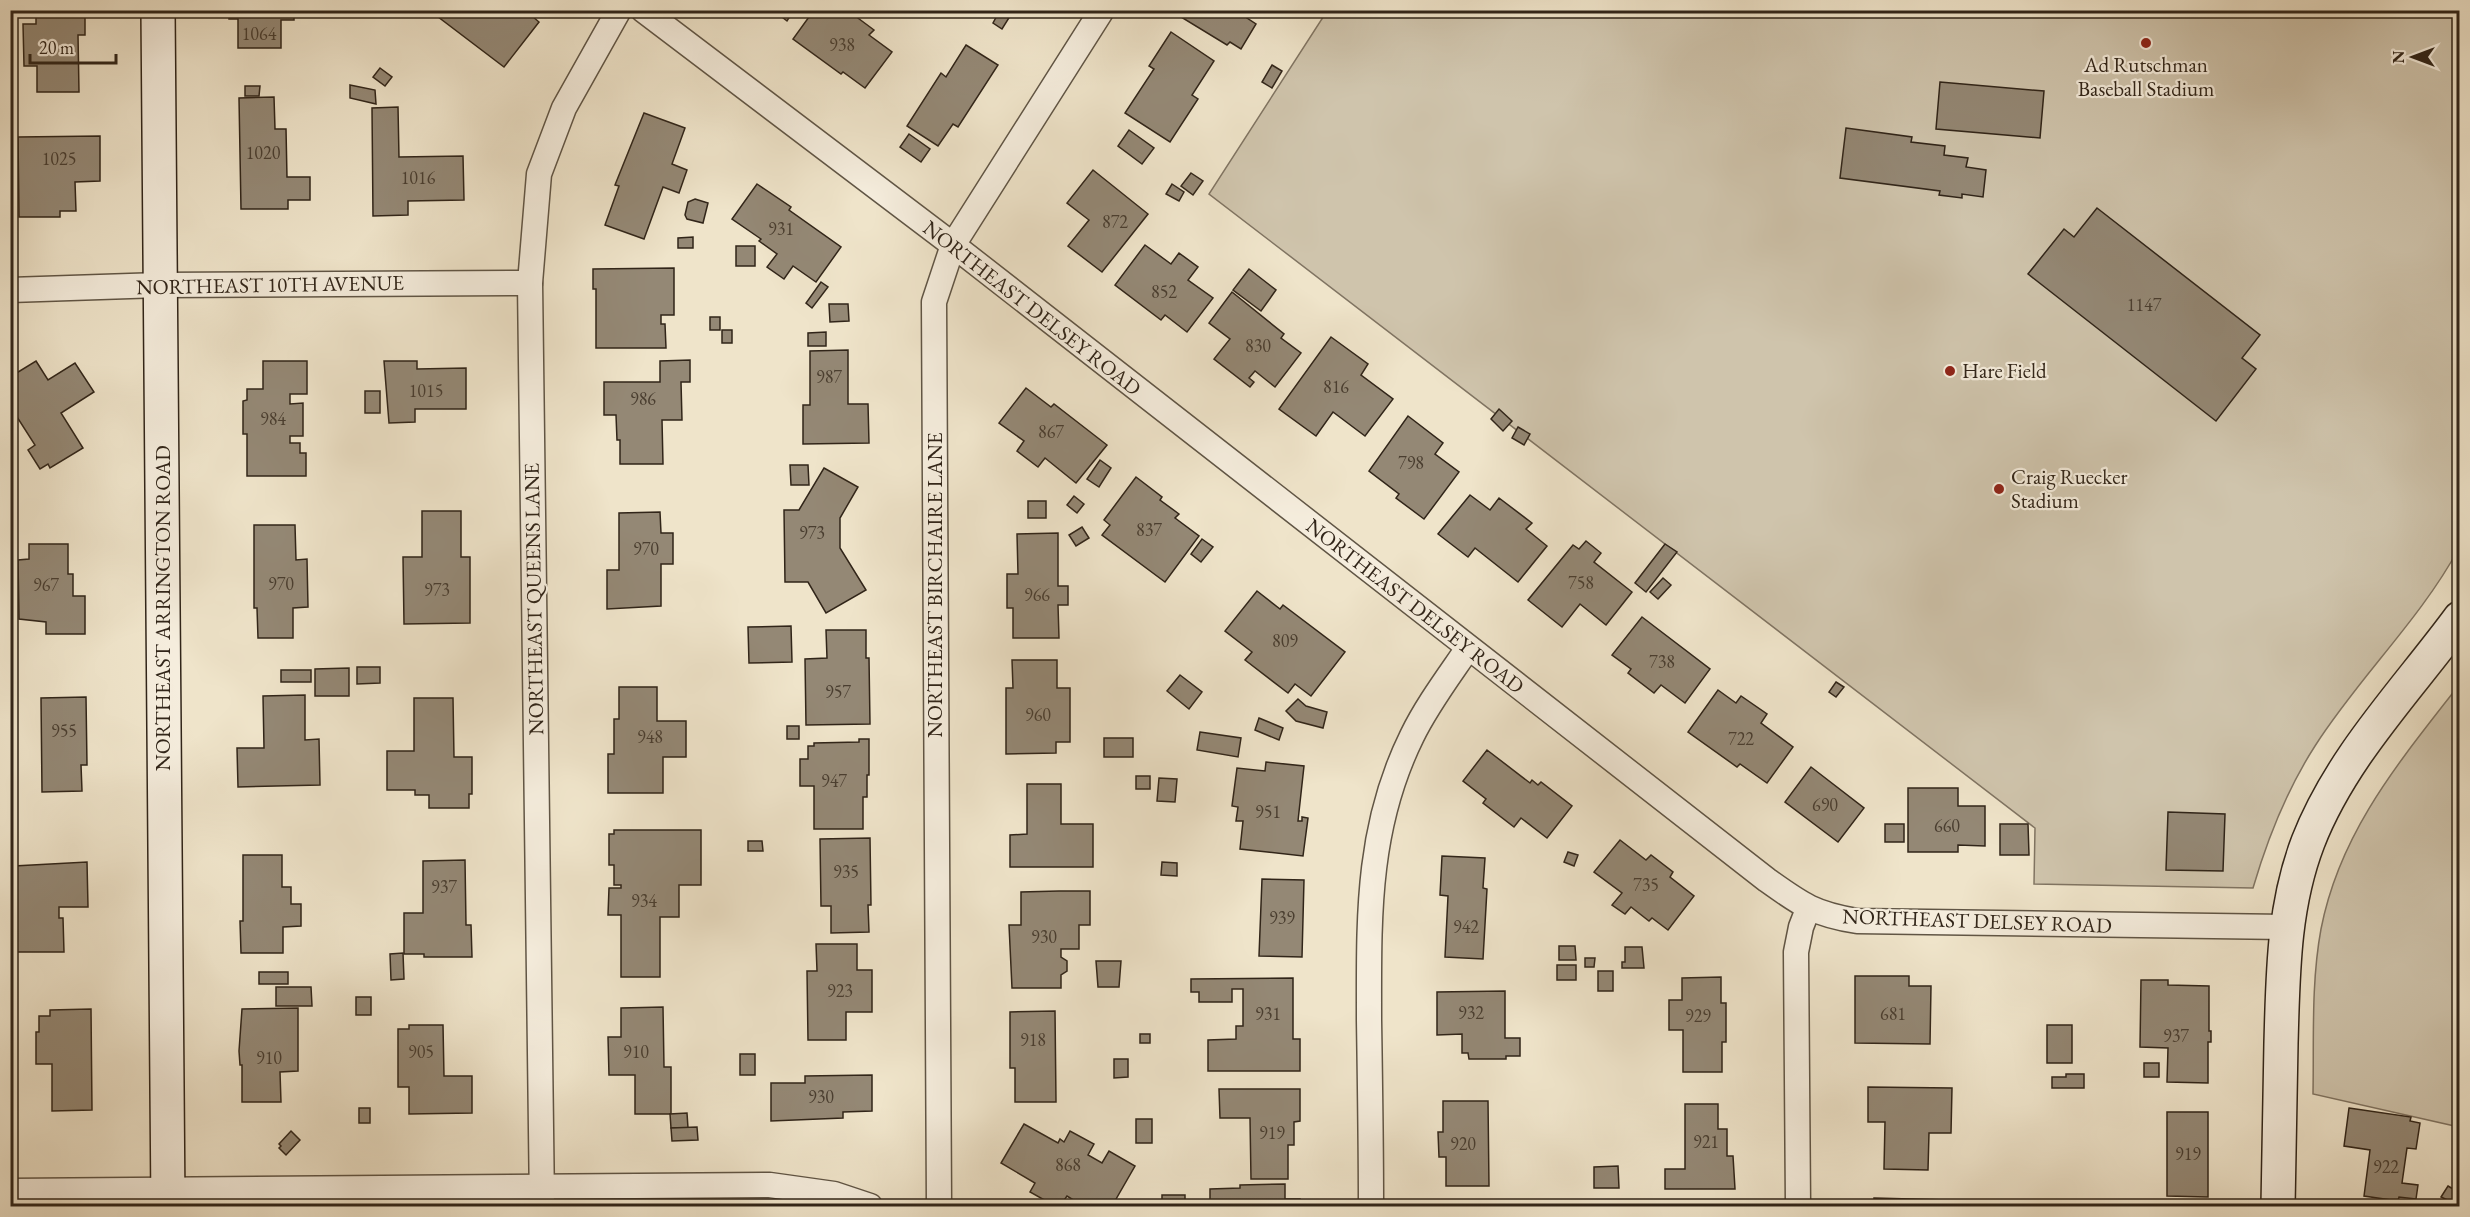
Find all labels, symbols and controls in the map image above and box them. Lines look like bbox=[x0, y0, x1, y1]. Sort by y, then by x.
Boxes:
house number: 1064 bbox=[242, 22, 277, 45]
scale bar bbox=[30, 27, 116, 65]
north arrow bbox=[2383, 27, 2443, 87]
house number: 938 bbox=[829, 33, 855, 56]
text: 20 m bbox=[39, 36, 74, 59]
marker: Ad Rutschman Baseball Stadium bbox=[2139, 36, 2153, 50]
text: N bbox=[2388, 50, 2409, 63]
place label: Ad Rutschman Baseball Stadium bbox=[2078, 51, 2214, 102]
house number: 1020 bbox=[246, 141, 281, 164]
house number: 1025 bbox=[42, 147, 76, 170]
house number: 1016 bbox=[401, 166, 436, 189]
house number: 872 bbox=[1102, 210, 1128, 233]
street label: NORTHEAST DELSEY ROAD bbox=[918, 214, 1147, 401]
house number: 931 bbox=[768, 217, 794, 240]
street label: NORTHEAST 10TH AVENUE bbox=[136, 269, 404, 300]
house number: 852 bbox=[1151, 280, 1177, 303]
house number: 1147 bbox=[2127, 293, 2162, 316]
house number: 830 bbox=[1245, 334, 1271, 357]
place label: Hare Field bbox=[1962, 357, 2047, 384]
marker: Hare Field bbox=[1943, 364, 1957, 378]
house number: 987 bbox=[816, 365, 842, 388]
house number: 816 bbox=[1323, 375, 1349, 398]
house number: 1015 bbox=[409, 379, 443, 402]
house number: 986 bbox=[630, 387, 656, 410]
house number: 984 bbox=[260, 407, 286, 430]
house number: 867 bbox=[1038, 420, 1064, 443]
street label: NORTHEAST BIRCHAIRE LANE bbox=[921, 432, 948, 738]
street label: NORTHEAST ARRINGTON ROAD bbox=[149, 445, 176, 771]
house number: 798 bbox=[1398, 451, 1424, 474]
street label: NORTHEAST QUEENS LANE bbox=[518, 463, 550, 735]
place label: Craig Ruecker Stadium bbox=[2011, 463, 2127, 514]
marker: Craig Ruecker Stadium bbox=[1992, 482, 2006, 496]
street label: NORTHEAST DELSEY ROAD bbox=[1301, 512, 1530, 699]
house number: 837 bbox=[1136, 518, 1162, 541]
house number: 973 bbox=[799, 521, 825, 544]
house number: 970 bbox=[633, 537, 659, 560]
house number: 758 bbox=[1568, 571, 1594, 594]
house number: 970 bbox=[268, 572, 294, 595]
house number: 967 bbox=[33, 573, 59, 596]
house number: 973 bbox=[424, 578, 450, 601]
house number: 966 bbox=[1024, 583, 1050, 606]
house number: 809 bbox=[1272, 629, 1298, 652]
house number: 738 bbox=[1649, 650, 1675, 673]
house number: 957 bbox=[825, 680, 851, 703]
house number: 960 bbox=[1025, 703, 1051, 726]
house number: 955 bbox=[51, 719, 77, 742]
house number: 948 bbox=[637, 725, 663, 748]
house number: 722 bbox=[1728, 727, 1754, 750]
house number: 947 bbox=[821, 769, 847, 792]
house number: 690 bbox=[1812, 793, 1838, 816]
house number: 951 bbox=[1255, 800, 1281, 823]
house number: 660 bbox=[1934, 814, 1960, 837]
house number: 935 bbox=[833, 860, 859, 883]
house number: 735 bbox=[1633, 873, 1659, 896]
house number: 937 bbox=[431, 875, 457, 898]
house number: 934 bbox=[631, 889, 657, 912]
street label: NORTHEAST DELSEY ROAD bbox=[1842, 902, 2112, 939]
house number: 939 bbox=[1269, 906, 1295, 929]
house number: 942 bbox=[1453, 915, 1479, 938]
house number: 930 bbox=[1031, 925, 1057, 948]
house number: 923 bbox=[827, 979, 853, 1002]
house number: 932 bbox=[1458, 1001, 1484, 1024]
house number: 931 bbox=[1255, 1002, 1281, 1025]
house number: 681 bbox=[1880, 1002, 1906, 1025]
house number: 929 bbox=[1685, 1004, 1711, 1027]
house number: 937 bbox=[2163, 1024, 2189, 1047]
house number: 918 bbox=[1020, 1028, 1046, 1051]
house number: 905 bbox=[408, 1040, 434, 1063]
house number: 910 bbox=[623, 1040, 649, 1063]
house number: 910 bbox=[256, 1046, 282, 1069]
house number: 930 bbox=[808, 1085, 834, 1108]
house number: 919 bbox=[1259, 1121, 1285, 1144]
house number: 921 bbox=[1693, 1130, 1719, 1153]
house number: 920 bbox=[1450, 1132, 1476, 1155]
house number: 919 bbox=[2175, 1142, 2201, 1165]
house number: 868 bbox=[1055, 1153, 1081, 1176]
house number: 922 bbox=[2373, 1155, 2399, 1178]

